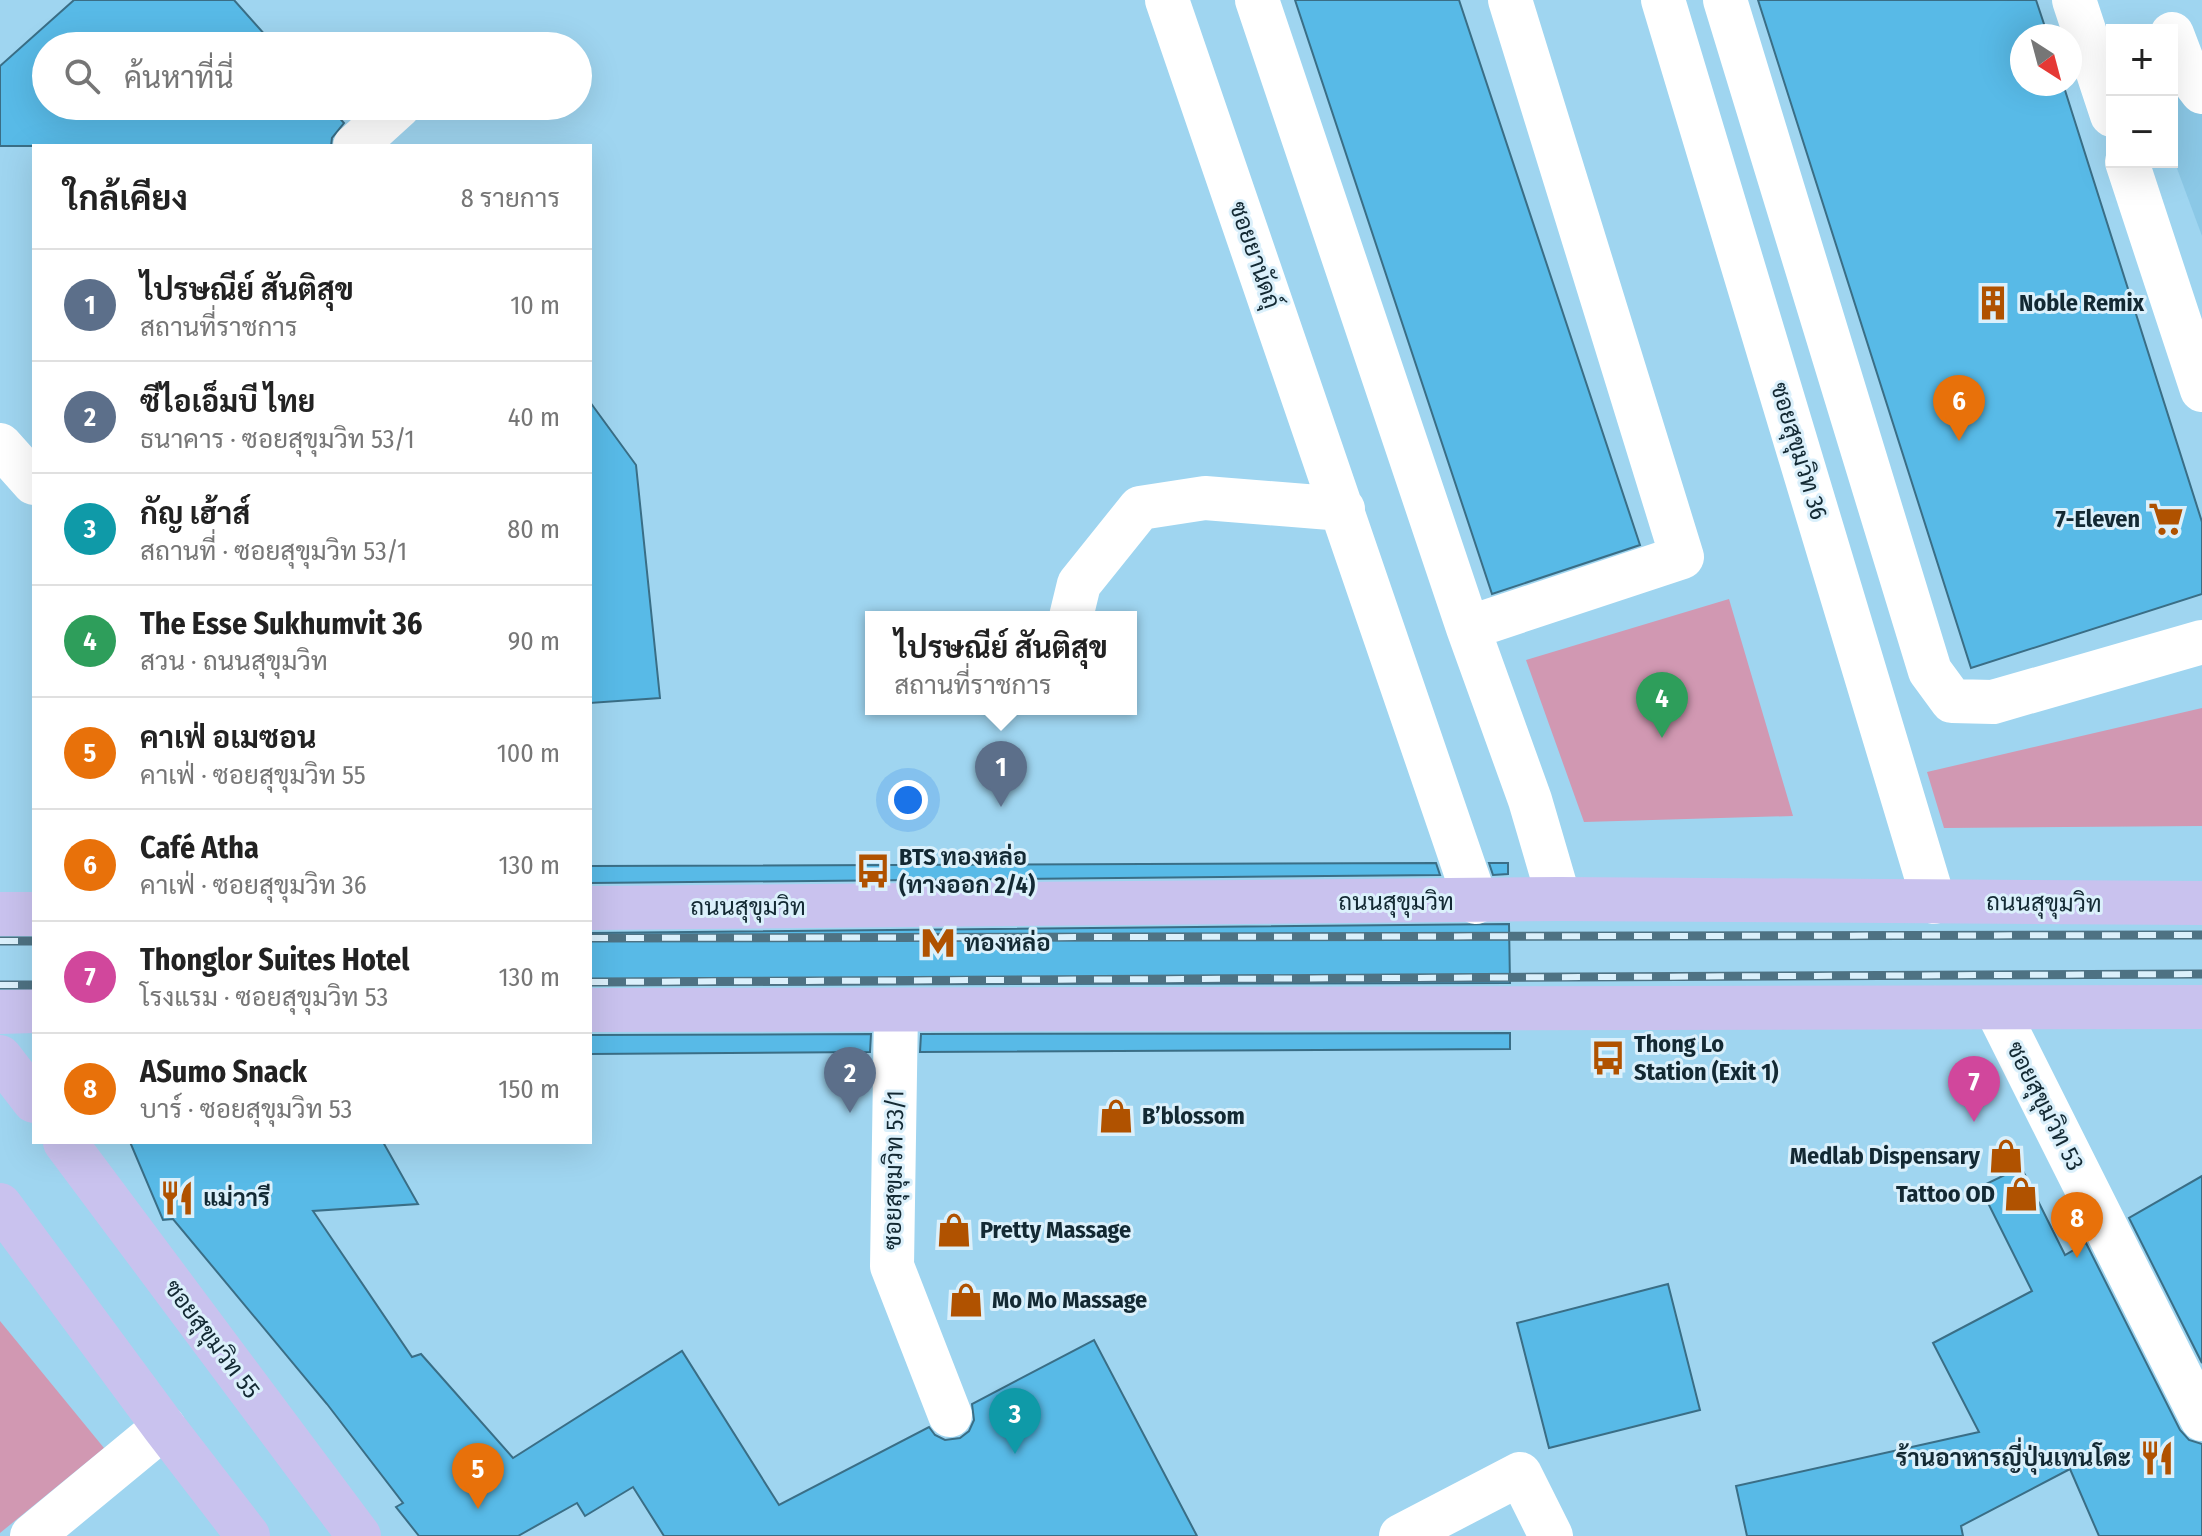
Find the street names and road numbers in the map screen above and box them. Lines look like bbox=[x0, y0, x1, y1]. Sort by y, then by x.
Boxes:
street label: ซอยยานัดถุ์ bbox=[1222, 197, 1288, 313]
street label: ซอยสุขุมวิท 36 bbox=[1763, 379, 1833, 524]
street label: ถนนสุขุมวิท bbox=[1338, 888, 1454, 918]
street label: ถนนสุขุมวิท bbox=[1986, 888, 2102, 920]
street label: ถนนสุขุมวิท bbox=[690, 893, 806, 923]
street label: ซอยสุขุมวิท 53 bbox=[1999, 1037, 2089, 1176]
street label: ซอยสุขุมวิท 53/1 bbox=[879, 1090, 911, 1250]
street label: ซอยสุขุมวิท 55 bbox=[157, 1274, 266, 1405]

